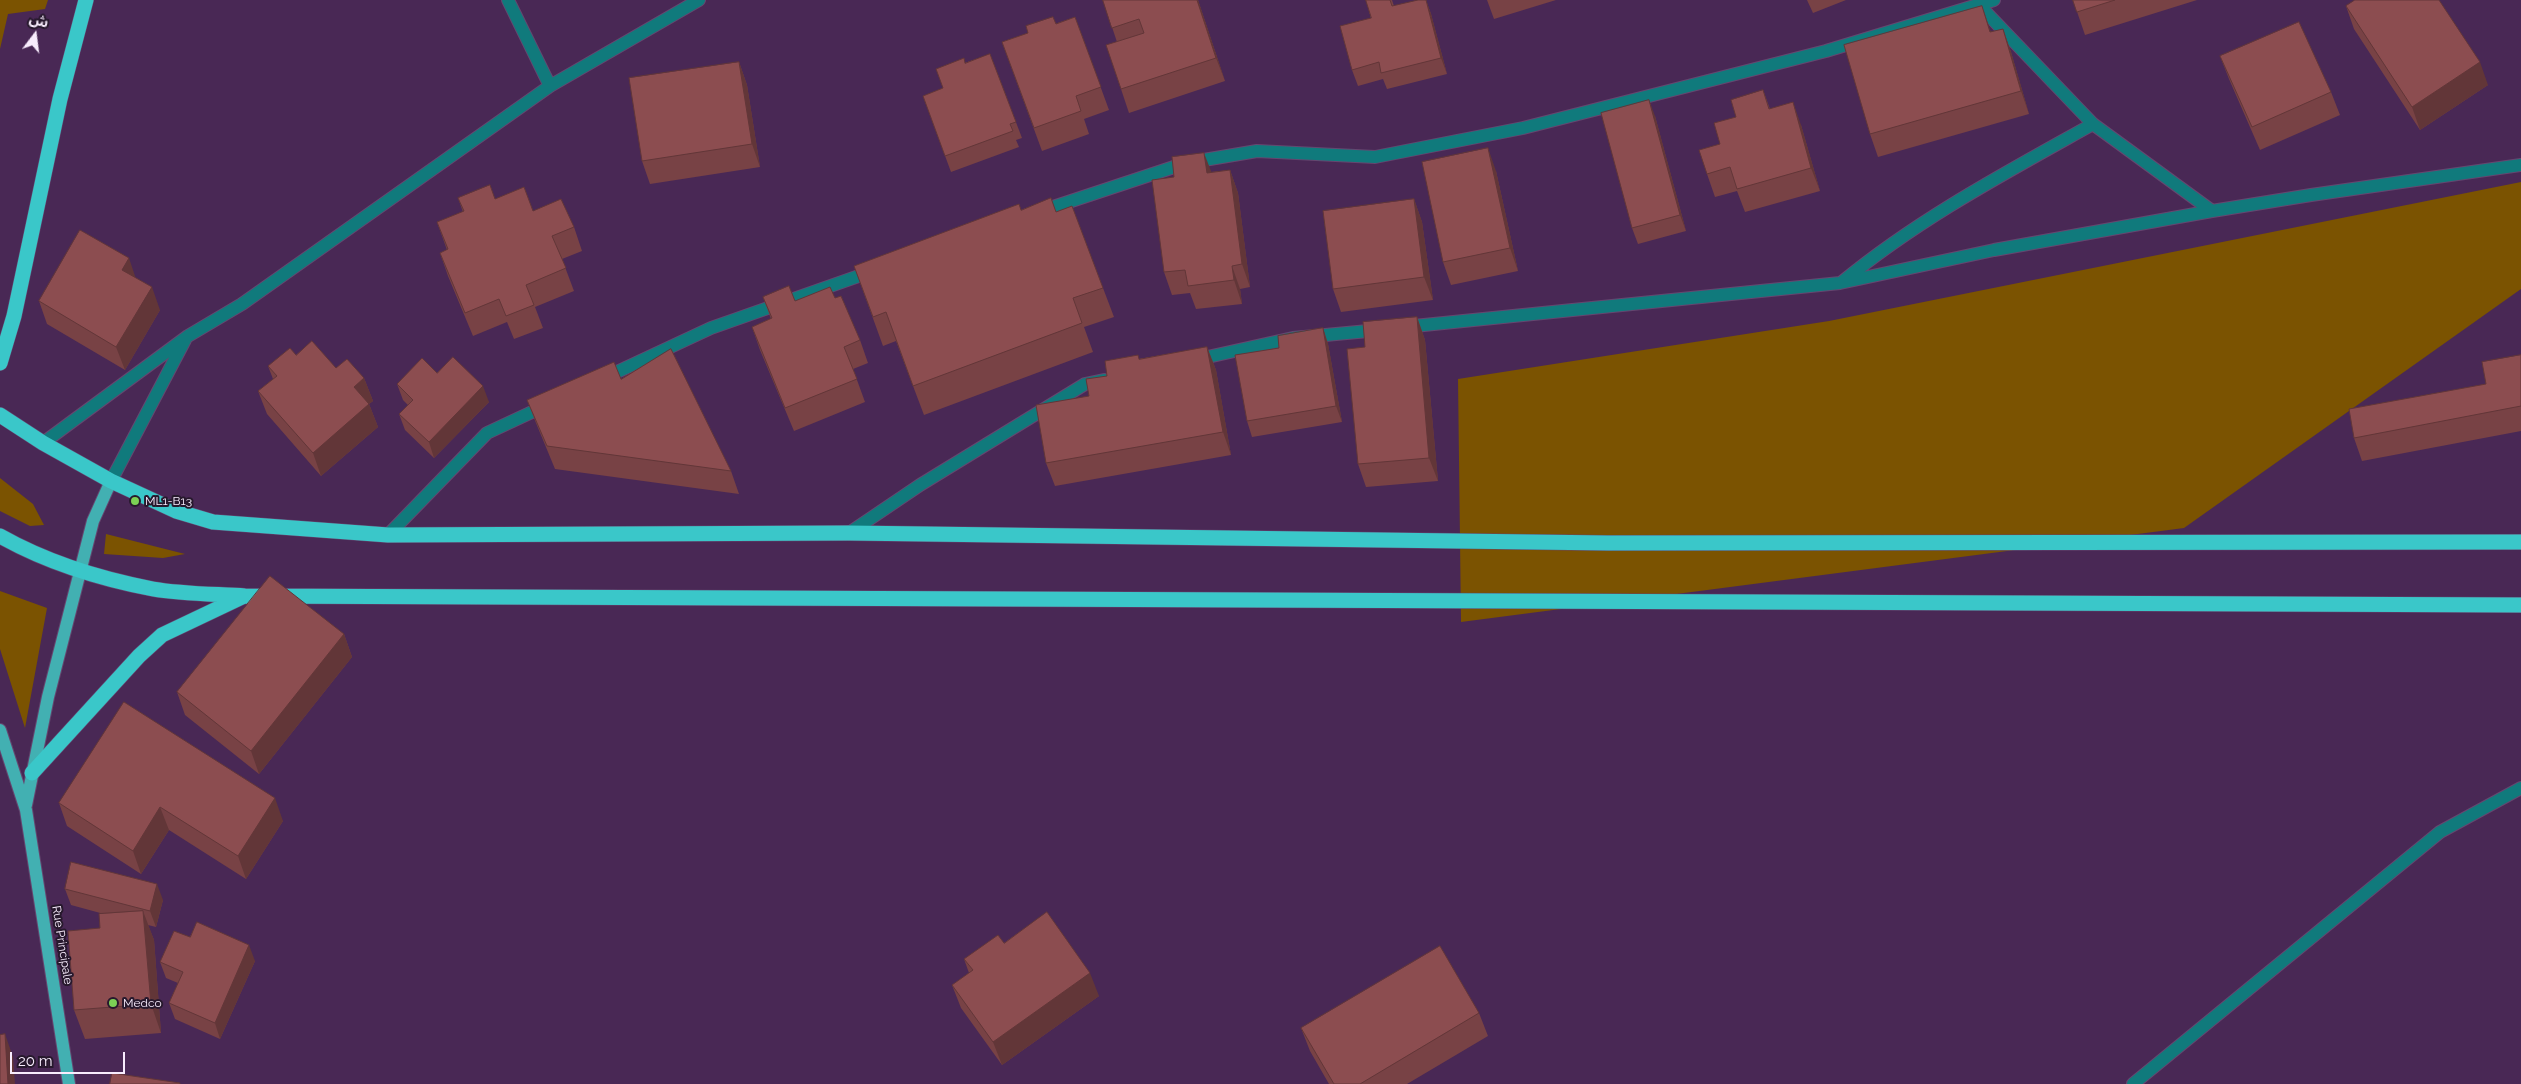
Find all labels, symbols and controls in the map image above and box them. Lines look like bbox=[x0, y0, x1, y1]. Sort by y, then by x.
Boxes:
north arrow bbox=[10, 10, 60, 60]
text: ش bbox=[28, 10, 50, 31]
place label: ML1-B13 bbox=[145, 494, 192, 508]
marker: ML1-B13 bbox=[129, 495, 141, 507]
street label: Rue Principale bbox=[49, 905, 75, 985]
place label: Medco bbox=[123, 996, 162, 1010]
marker: Medco bbox=[107, 997, 119, 1009]
scale bar bbox=[12, 1042, 128, 1074]
text: 20 m bbox=[18, 1052, 53, 1070]

